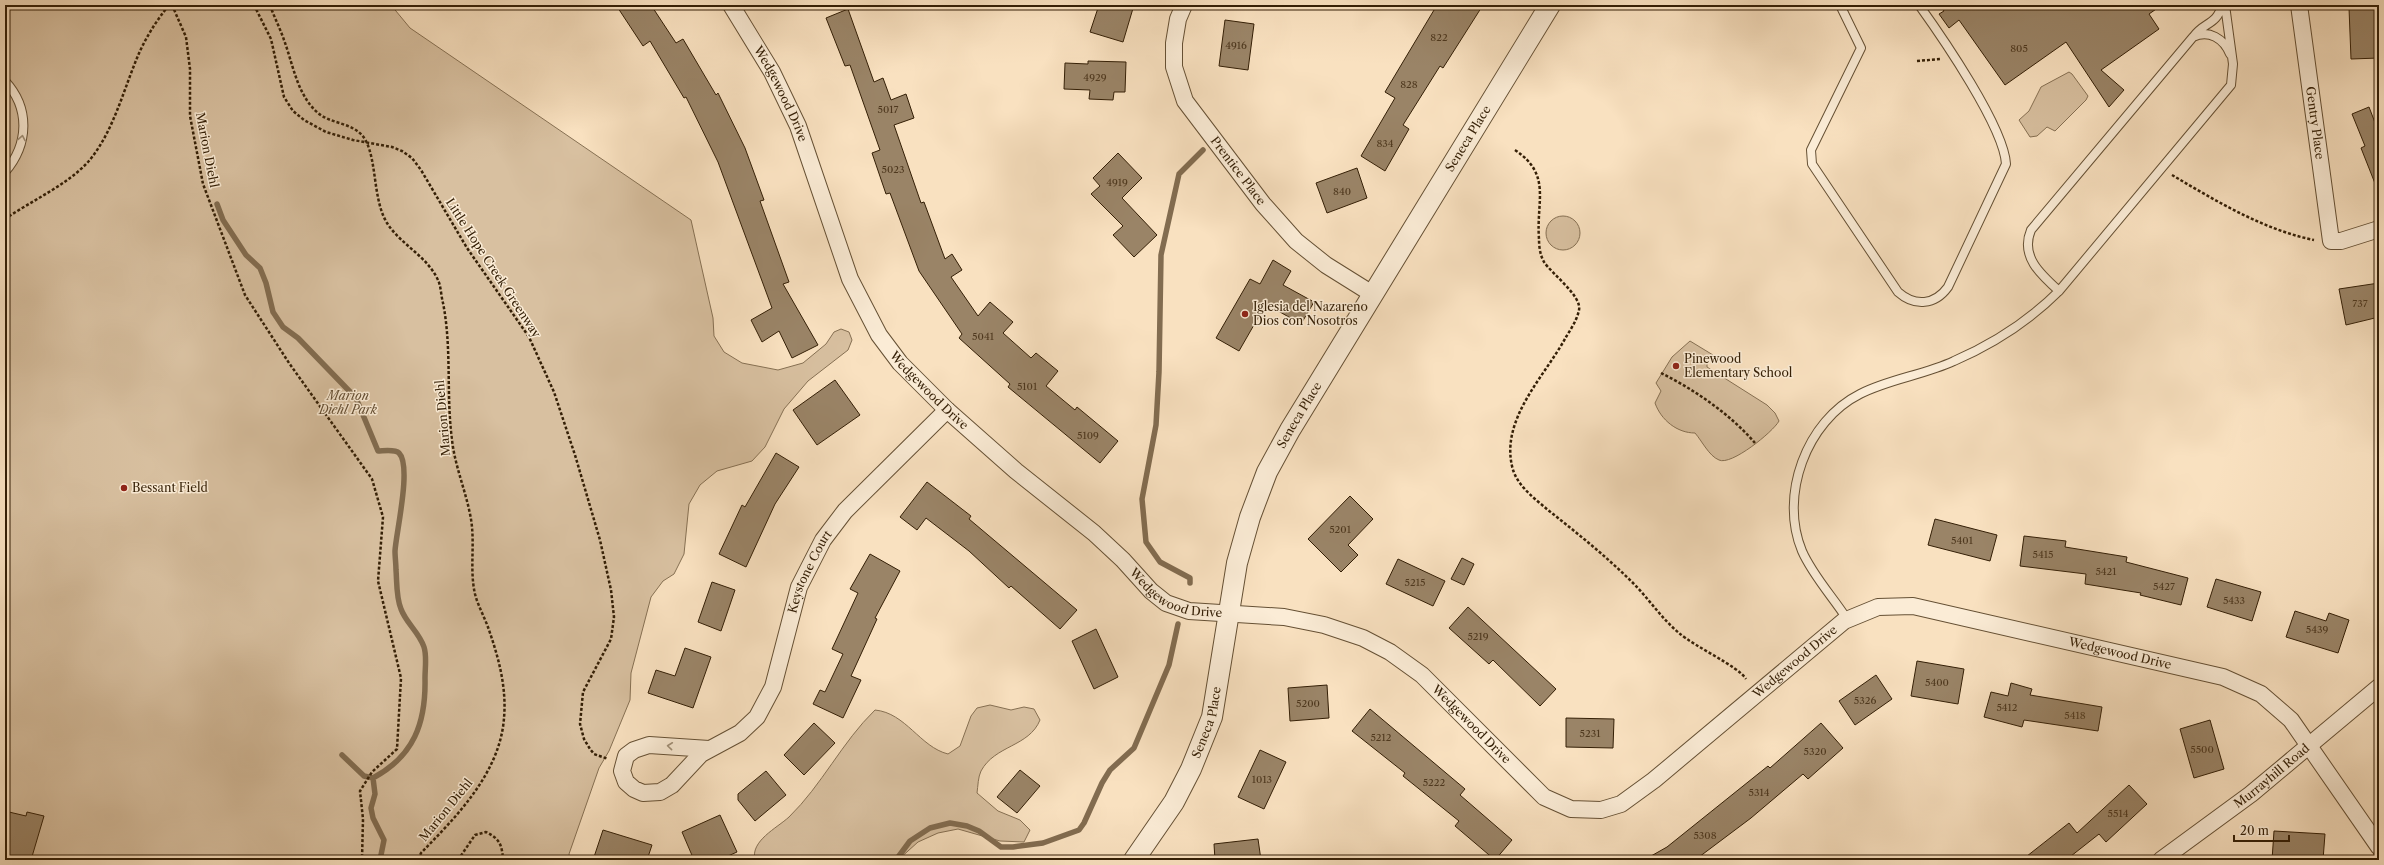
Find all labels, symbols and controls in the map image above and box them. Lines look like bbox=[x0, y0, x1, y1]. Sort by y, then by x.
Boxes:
house number: 822 bbox=[1430, 31, 1448, 44]
house number: 4916 bbox=[1225, 39, 1247, 52]
street label: Wedgewood Drive bbox=[750, 42, 811, 144]
house number: 805 bbox=[2010, 42, 2028, 55]
house number: 4929 bbox=[1083, 71, 1107, 84]
house number: 828 bbox=[1400, 78, 1418, 91]
street label: Gentry Place bbox=[2303, 85, 2328, 161]
street label: Seneca Place bbox=[1442, 102, 1494, 174]
house number: 5017 bbox=[878, 103, 899, 116]
street label: Marion Diehl bbox=[193, 111, 222, 189]
street label: Prentice Place bbox=[1208, 133, 1269, 208]
one-way arrow bbox=[18, 135, 26, 141]
house number: 834 bbox=[1376, 137, 1394, 150]
house number: 5023 bbox=[881, 163, 905, 176]
house number: 4919 bbox=[1106, 176, 1128, 189]
house number: 840 bbox=[1333, 185, 1351, 198]
street label: Little Hope Creek Greenway bbox=[443, 195, 544, 340]
house number: 737 bbox=[2352, 297, 2368, 310]
place label: Iglesia del Nazareno Dios con Nosotros bbox=[1253, 299, 1368, 328]
marker: Iglesia del Nazareno Dios con Nosotros bbox=[1240, 309, 1250, 319]
house number: 5041 bbox=[972, 330, 995, 343]
street label: Wedgewood Drive bbox=[886, 347, 972, 433]
place label: Pinewood Elementary School bbox=[1684, 351, 1793, 380]
marker: Pinewood Elementary School bbox=[1671, 361, 1681, 371]
street label: Marion Diehl bbox=[432, 379, 453, 457]
street label: Seneca Place bbox=[1273, 379, 1325, 451]
house number: 5101 bbox=[1017, 380, 1038, 393]
park label: Marion Diehl Park bbox=[318, 388, 378, 417]
house number: 5109 bbox=[1077, 429, 1099, 442]
place label: Bessant Field bbox=[132, 480, 209, 495]
marker: Bessant Field bbox=[119, 483, 129, 493]
house number: 5201 bbox=[1329, 523, 1352, 536]
street label: Keystone Court bbox=[785, 527, 835, 615]
house number: 5401 bbox=[1951, 534, 1974, 547]
house number: 5415 bbox=[2033, 548, 2053, 561]
street label: Wedgewood Drive bbox=[1126, 564, 1223, 620]
house number: 5421 bbox=[2095, 565, 2117, 578]
house number: 5215 bbox=[1405, 576, 1425, 589]
house number: 5427 bbox=[2153, 580, 2175, 593]
house number: 5433 bbox=[2223, 594, 2245, 607]
street label: Wedgewood Drive bbox=[1749, 622, 1840, 702]
house number: 5439 bbox=[2306, 623, 2328, 636]
house number: 5219 bbox=[1467, 630, 1489, 643]
street label: Wedgewood Drive bbox=[2066, 634, 2173, 672]
house number: 5400 bbox=[1925, 676, 1949, 689]
street label: Wedgewood Drive bbox=[1429, 681, 1514, 767]
street label: Seneca Place bbox=[1188, 685, 1224, 760]
house number: 5326 bbox=[1854, 694, 1876, 707]
house number: 5200 bbox=[1296, 697, 1320, 710]
house number: 5412 bbox=[1996, 701, 2018, 714]
house number: 5418 bbox=[2064, 709, 2086, 722]
house number: 5231 bbox=[1580, 727, 1601, 740]
house number: 5212 bbox=[1370, 731, 1392, 744]
street label: Murrayhill Road bbox=[2231, 740, 2313, 811]
one-way arrow bbox=[667, 742, 673, 751]
house number: 5500 bbox=[2190, 743, 2214, 756]
house number: 5320 bbox=[1803, 745, 1827, 758]
house number: 1013 bbox=[1252, 773, 1272, 786]
street label: Marion Diehl bbox=[416, 775, 476, 844]
house number: 5222 bbox=[1423, 776, 1446, 789]
house number: 5314 bbox=[1749, 786, 1770, 799]
house number: 5514 bbox=[2108, 807, 2129, 820]
scale bar bbox=[2234, 817, 2289, 843]
text: 20 m bbox=[2240, 823, 2269, 838]
house number: 5308 bbox=[1693, 829, 1717, 842]

